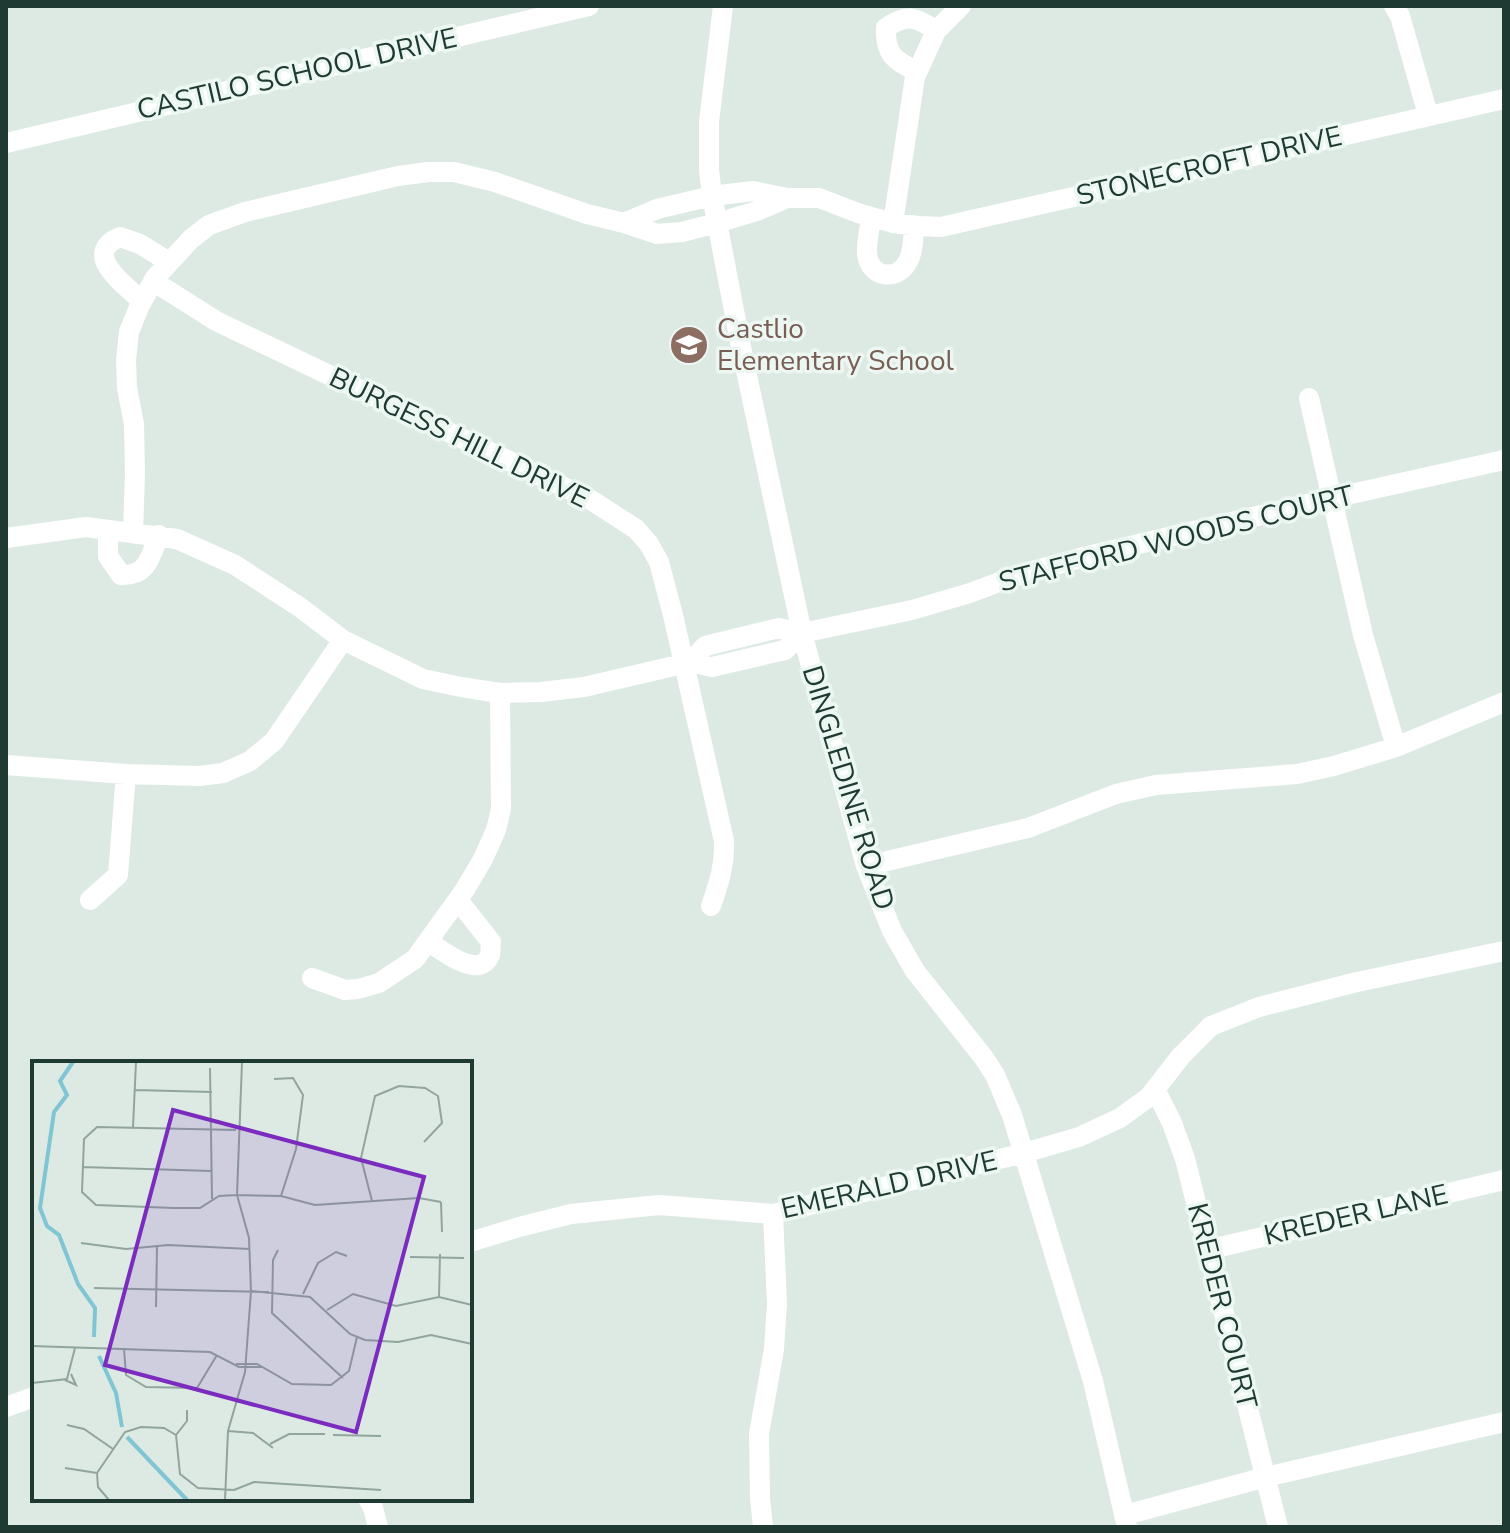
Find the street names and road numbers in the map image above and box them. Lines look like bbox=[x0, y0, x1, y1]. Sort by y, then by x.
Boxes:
street label: CASTILO SCHOOL DRIVE bbox=[133, 19, 461, 129]
street label: STONECROFT DRIVE bbox=[1072, 117, 1346, 215]
street label: BURGESS HILL DRIVE bbox=[323, 359, 595, 517]
street label: STAFFORD WOODS COURT bbox=[995, 477, 1357, 601]
street label: DINGLEDINE ROAD bbox=[793, 661, 903, 915]
street label: EMERALD DRIVE bbox=[777, 1142, 1001, 1228]
street label: KREDER LANE bbox=[1260, 1175, 1452, 1255]
street label: KREDER COURT bbox=[1178, 1199, 1266, 1413]

